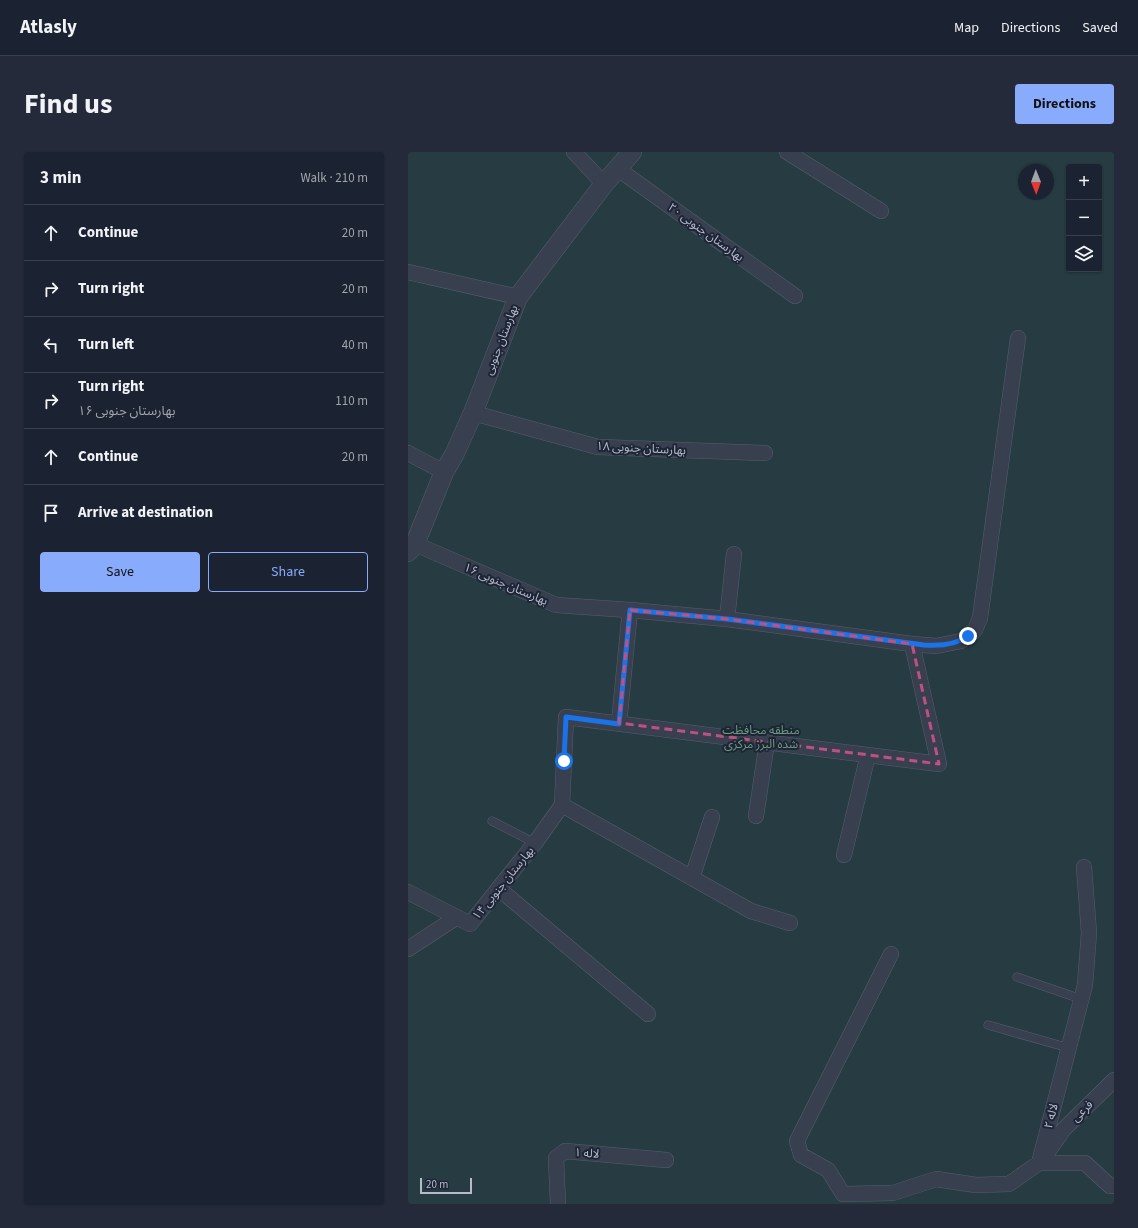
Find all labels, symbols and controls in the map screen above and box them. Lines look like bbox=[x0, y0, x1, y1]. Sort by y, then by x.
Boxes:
text: Atlasly bbox=[20, 14, 77, 41]
text: Map bbox=[954, 18, 979, 38]
text: Directions bbox=[1001, 18, 1060, 38]
text: Saved bbox=[1082, 18, 1118, 38]
text: Find us bbox=[24, 84, 112, 124]
button: Directions bbox=[1015, 84, 1114, 124]
north arrow bbox=[1018, 164, 1054, 200]
map controls bbox=[1066, 164, 1102, 272]
button: + bbox=[1066, 164, 1102, 200]
text: 3 min bbox=[40, 166, 81, 190]
text: Walk · 210 m bbox=[300, 169, 368, 187]
street label: بهارستان جنوبی ۲۰ bbox=[664, 199, 747, 266]
button: − bbox=[1066, 200, 1102, 236]
icon: ahead bbox=[40, 222, 62, 244]
text: Continue bbox=[78, 222, 138, 243]
text: 20 m bbox=[342, 224, 368, 242]
button: layers bbox=[1066, 236, 1102, 272]
icon: right bbox=[40, 278, 62, 300]
text: Turn right bbox=[78, 278, 144, 299]
text: 20 m bbox=[342, 280, 368, 298]
street label: بهارستان جنوبی bbox=[480, 303, 523, 378]
icon: left bbox=[40, 334, 62, 356]
text: Turn left bbox=[78, 334, 134, 355]
text: 40 m bbox=[342, 336, 368, 354]
text: Turn right bbox=[78, 376, 144, 397]
icon: right bbox=[40, 390, 62, 412]
text: 110 m bbox=[335, 392, 368, 410]
text: بهارستان جنوبی ۱۶ bbox=[78, 402, 175, 420]
street label: بهارستان جنوبی ۱۸ bbox=[596, 438, 686, 459]
icon: ahead bbox=[40, 446, 62, 468]
text: Continue bbox=[78, 446, 138, 467]
text: 20 m bbox=[342, 448, 368, 466]
icon: arrive bbox=[40, 502, 62, 524]
text: Arrive at destination bbox=[78, 502, 213, 523]
button: Save bbox=[40, 552, 200, 592]
button: Share bbox=[208, 552, 368, 592]
street label: بهارستان جنوبی ۱۶ bbox=[461, 559, 550, 610]
route end bbox=[959, 627, 977, 645]
park label: منطقه محافظت شده البرز مرکزی bbox=[722, 722, 800, 753]
route start bbox=[555, 752, 573, 770]
street label: بهارستان جنوبی ۱۴ bbox=[468, 843, 538, 924]
street label: فرعی bbox=[1068, 1097, 1097, 1126]
street label: لاله ۲ bbox=[1040, 1102, 1063, 1130]
street label: لاله ۱ bbox=[574, 1144, 600, 1163]
scale bar bbox=[420, 1176, 472, 1195]
text: 20 m bbox=[426, 1177, 448, 1192]

